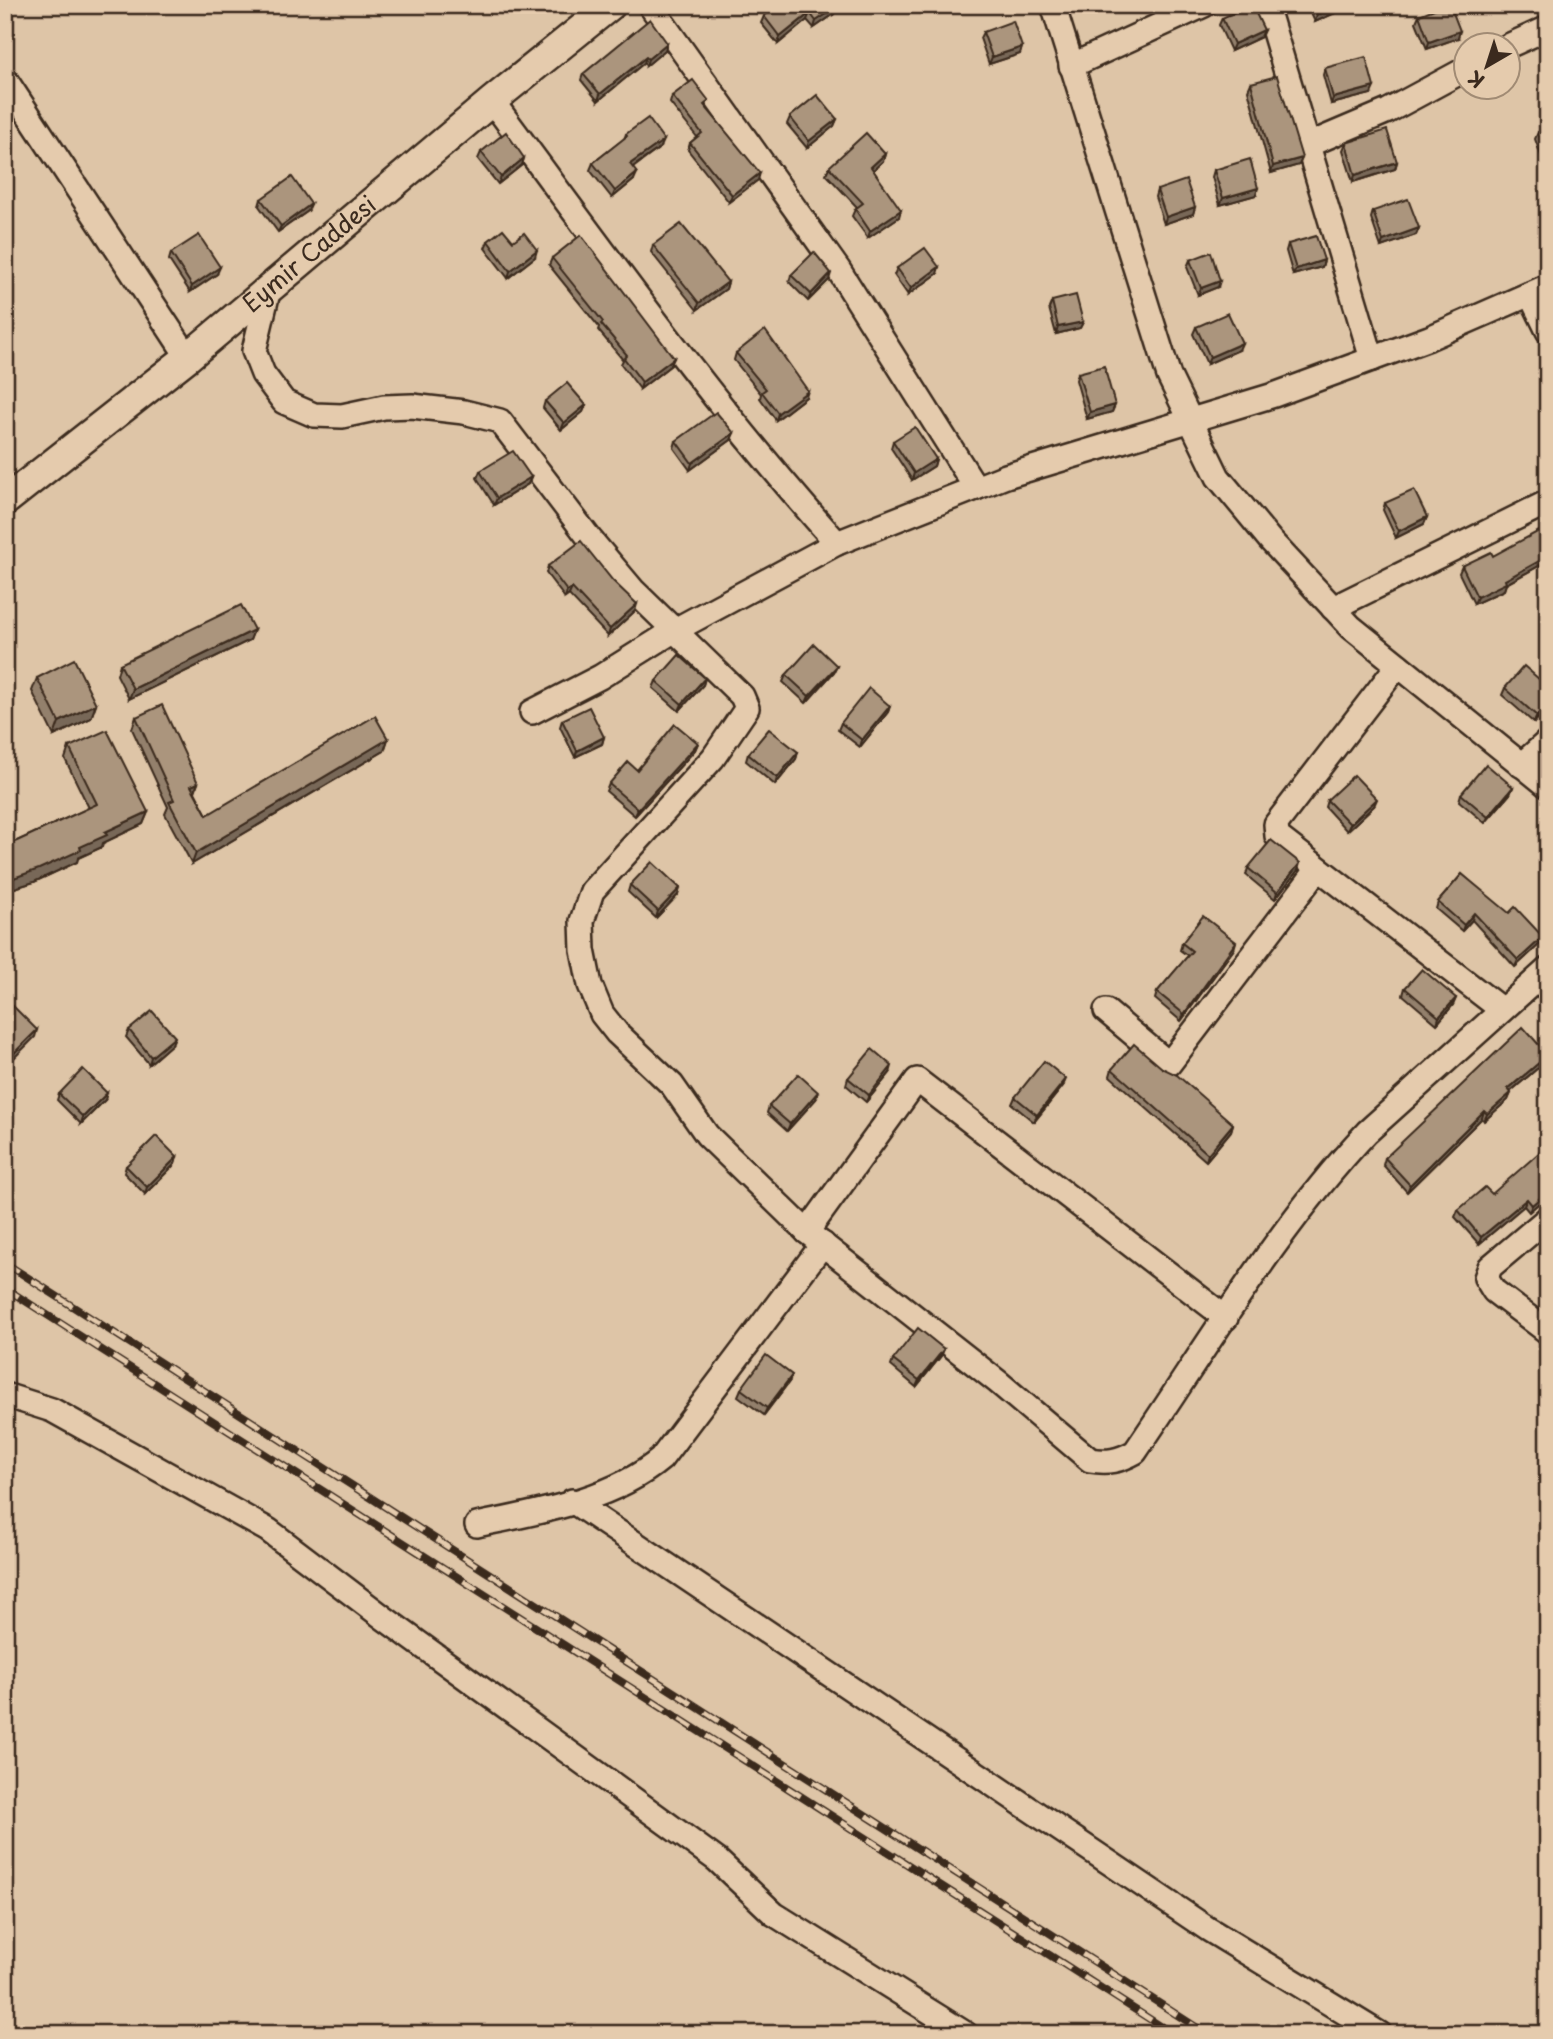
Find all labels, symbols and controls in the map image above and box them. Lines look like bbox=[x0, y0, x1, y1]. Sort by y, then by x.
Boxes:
north arrow bbox=[1452, 32, 1522, 102]
text: K bbox=[1461, 65, 1490, 95]
street label: Eymir Caddesi bbox=[234, 186, 383, 320]

